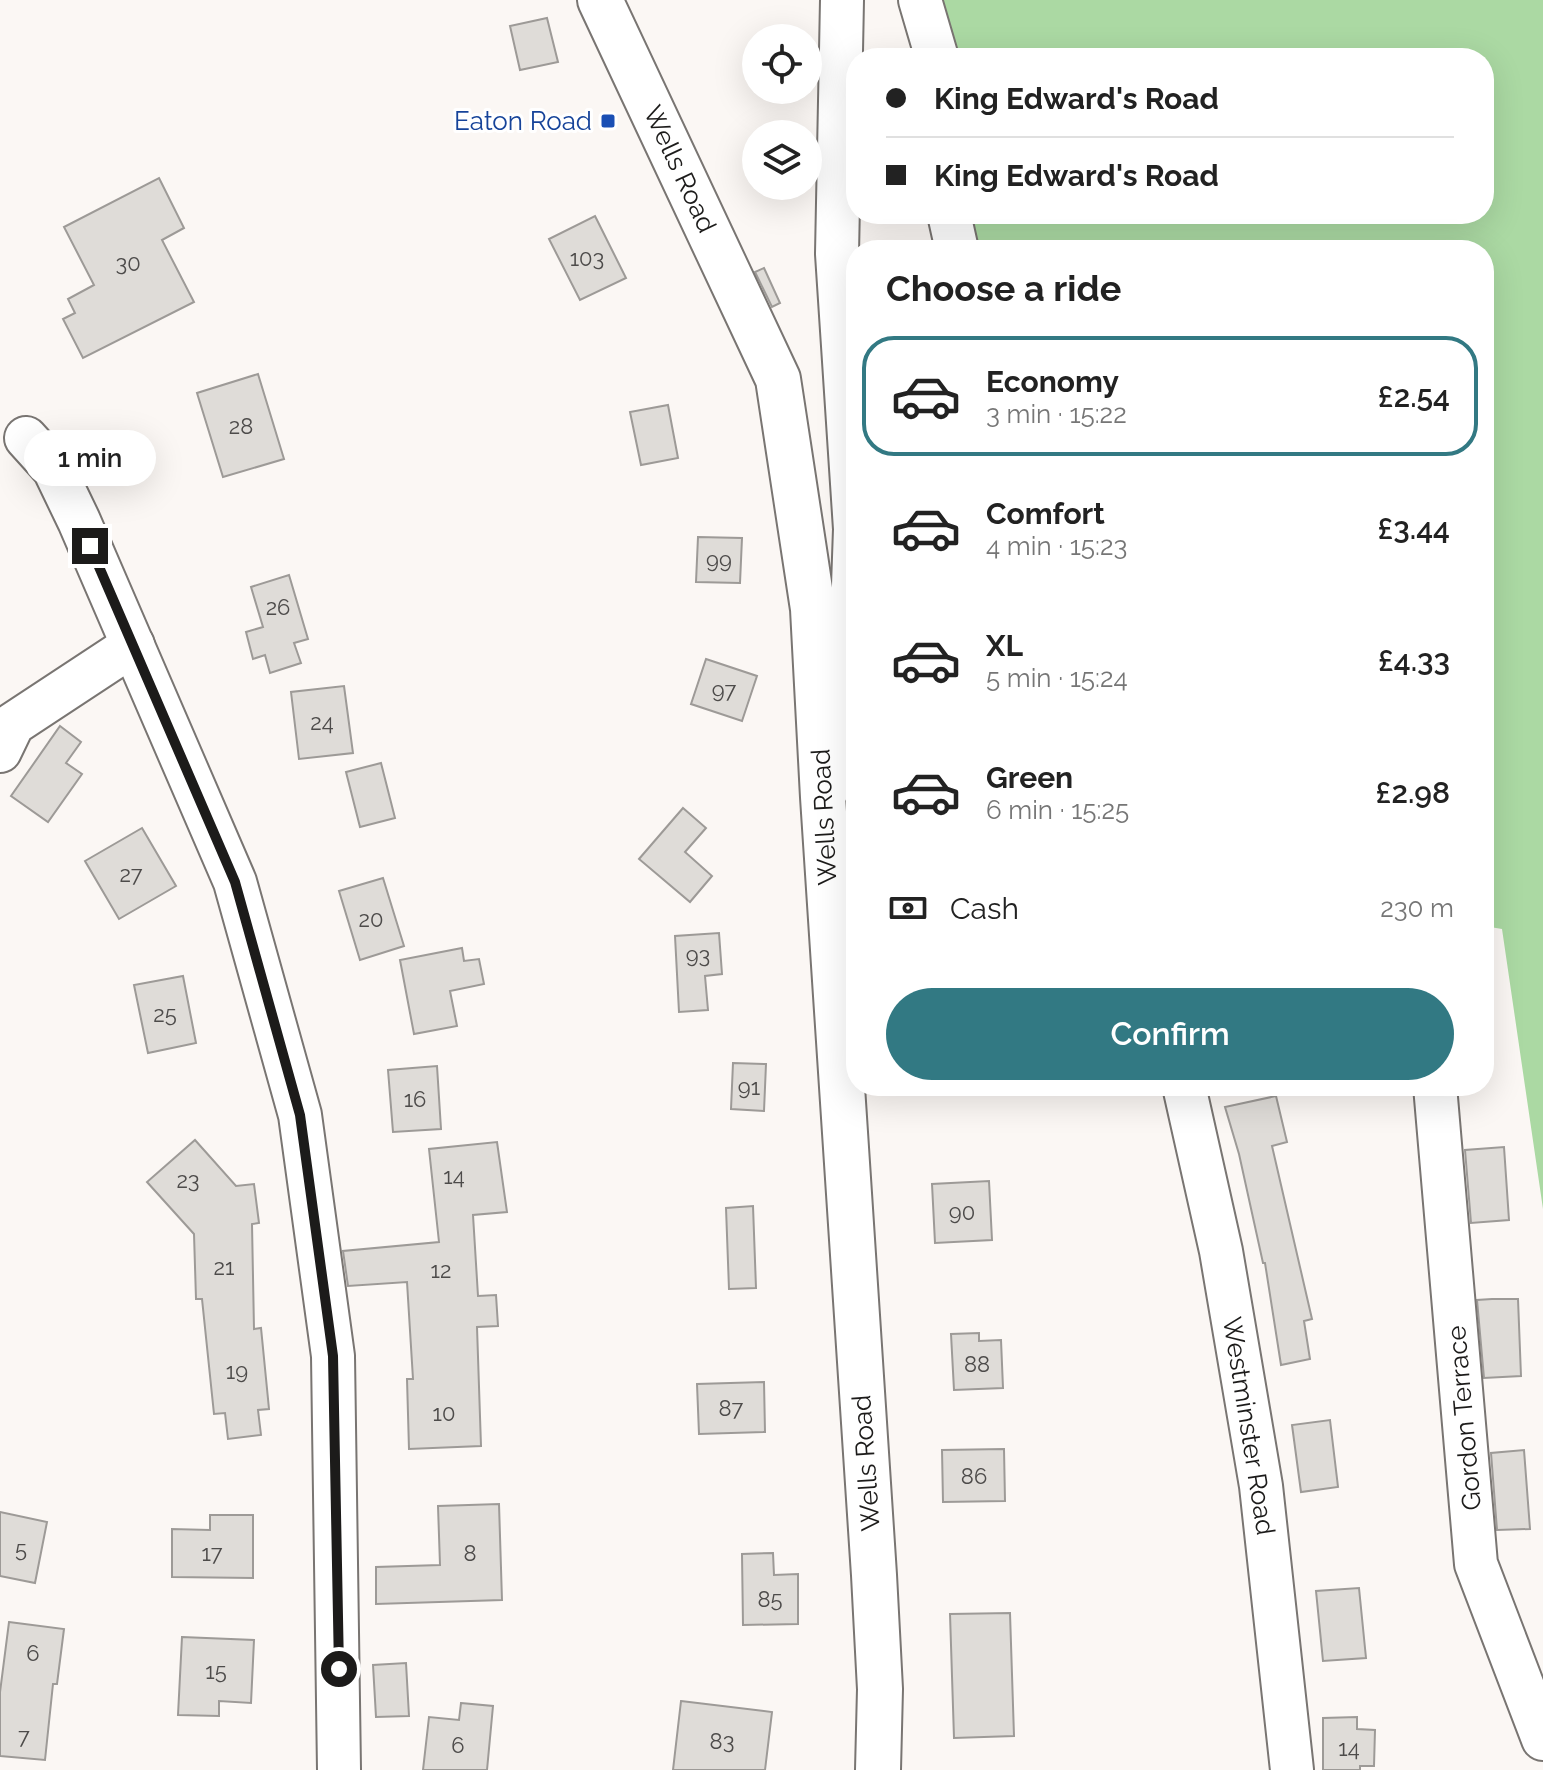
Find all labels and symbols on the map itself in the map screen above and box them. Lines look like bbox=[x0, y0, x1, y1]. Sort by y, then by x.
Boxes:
street label: Wells Road bbox=[638, 101, 722, 237]
place label: Eaton Road bbox=[454, 106, 592, 136]
marker: Eaton Road bbox=[599, 112, 617, 130]
house number: 103 bbox=[570, 245, 604, 271]
house number: 30 bbox=[115, 250, 141, 276]
house number: 28 bbox=[229, 413, 253, 439]
callout: 1 min bbox=[24, 430, 156, 486]
route end bbox=[72, 528, 108, 564]
house number: 99 bbox=[706, 547, 732, 573]
house number: 26 bbox=[266, 594, 290, 620]
house number: 97 bbox=[712, 677, 736, 703]
house number: 24 bbox=[310, 709, 334, 735]
street label: Wells Road bbox=[805, 748, 843, 886]
house number: 27 bbox=[119, 861, 143, 887]
house number: 20 bbox=[359, 906, 383, 932]
house number: 93 bbox=[686, 942, 710, 968]
house number: 25 bbox=[153, 1001, 177, 1027]
house number: 91 bbox=[738, 1074, 760, 1100]
house number: 16 bbox=[404, 1086, 426, 1112]
house number: 14 bbox=[443, 1163, 465, 1189]
house number: 23 bbox=[176, 1167, 200, 1193]
house number: 90 bbox=[949, 1199, 975, 1225]
house number: 21 bbox=[214, 1254, 234, 1280]
house number: 12 bbox=[431, 1257, 451, 1283]
street label: Westminster Road bbox=[1217, 1315, 1281, 1537]
street label: Gordon Terrace bbox=[1441, 1324, 1487, 1512]
house number: 88 bbox=[964, 1351, 990, 1377]
house number: 19 bbox=[226, 1358, 248, 1384]
street label: Wells Road bbox=[846, 1394, 886, 1532]
house number: 87 bbox=[719, 1395, 744, 1421]
house number: 10 bbox=[433, 1400, 455, 1426]
house number: 86 bbox=[961, 1463, 987, 1489]
house number: 5 bbox=[15, 1536, 27, 1562]
house number: 17 bbox=[201, 1540, 223, 1566]
house number: 8 bbox=[463, 1540, 477, 1566]
house number: 85 bbox=[757, 1586, 783, 1612]
house number: 6 bbox=[26, 1640, 40, 1666]
route start bbox=[321, 1651, 357, 1687]
house number: 15 bbox=[205, 1658, 227, 1684]
house number: 7 bbox=[18, 1723, 30, 1749]
house number: 83 bbox=[710, 1728, 734, 1754]
house number: 6 bbox=[451, 1732, 465, 1758]
house number: 14 bbox=[1338, 1735, 1360, 1761]

